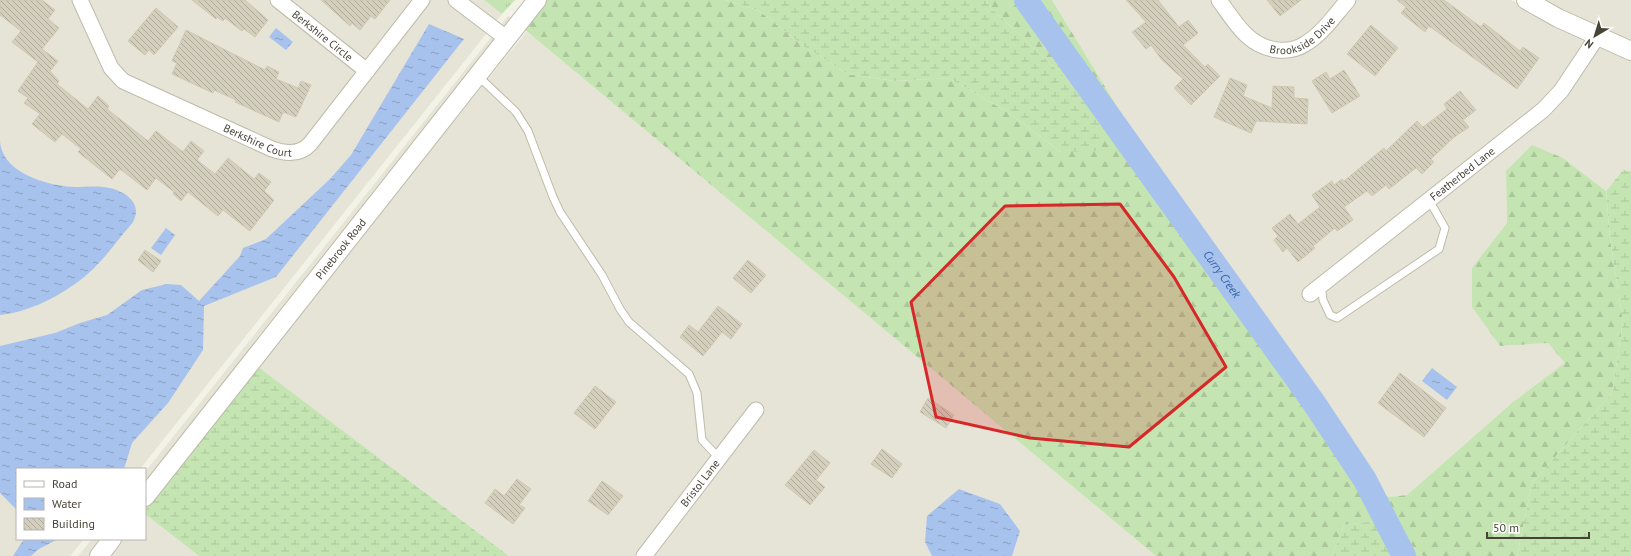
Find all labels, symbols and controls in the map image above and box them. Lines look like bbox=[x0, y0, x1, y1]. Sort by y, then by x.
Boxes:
street label: Berkshire Circle bbox=[289, 7, 356, 64]
street label: Brookside Drive bbox=[1268, 14, 1338, 57]
north arrow bbox=[1575, 16, 1615, 56]
text: N bbox=[1582, 36, 1596, 52]
street label: Berkshire Court bbox=[221, 121, 292, 160]
street label: Featherbed Lane bbox=[1427, 144, 1498, 204]
street label: Pinebrook Road bbox=[312, 216, 369, 282]
water label: Curry Creek bbox=[1200, 247, 1245, 301]
street label: Bristol Lane bbox=[677, 456, 723, 509]
legend bbox=[16, 468, 146, 540]
text: Road bbox=[52, 476, 77, 491]
text: Water bbox=[52, 496, 82, 511]
scale bar bbox=[1487, 514, 1589, 540]
text: Building bbox=[52, 516, 95, 531]
text: 50 m bbox=[1493, 520, 1519, 535]

